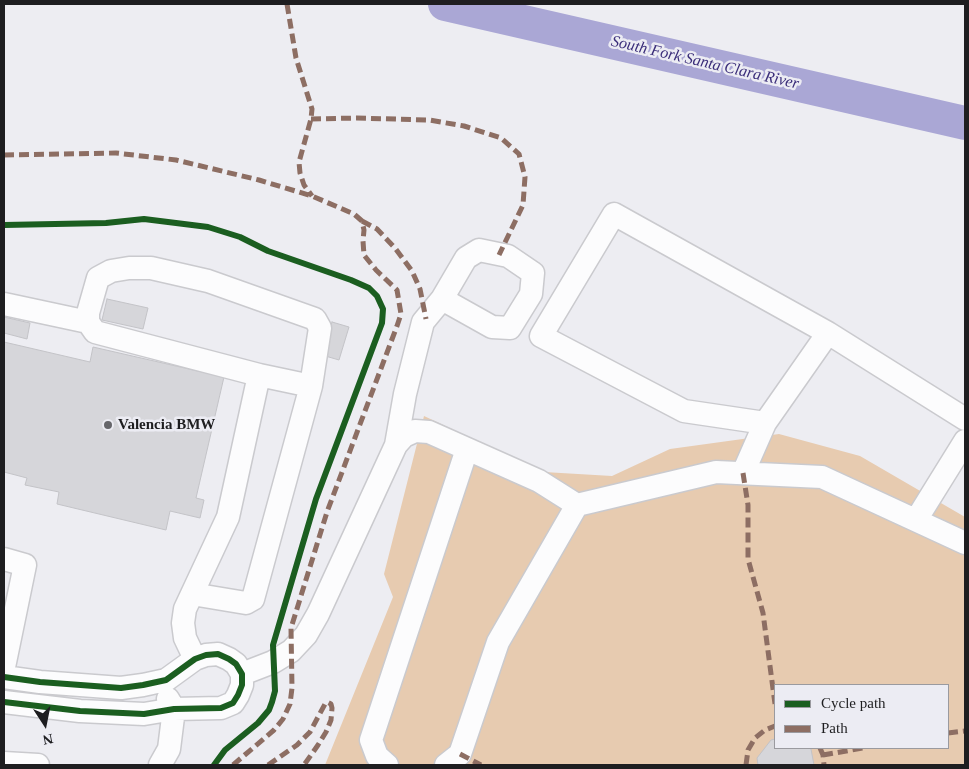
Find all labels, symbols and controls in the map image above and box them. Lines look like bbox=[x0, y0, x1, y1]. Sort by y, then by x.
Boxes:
water label: South Fork Santa Clara River bbox=[609, 32, 801, 94]
place label: Valencia BMW bbox=[118, 416, 215, 434]
marker: Valencia BMW bbox=[102, 419, 114, 431]
legend bbox=[774, 684, 949, 749]
text: Cycle path bbox=[821, 695, 886, 711]
north arrow bbox=[20, 699, 70, 749]
text: Path bbox=[821, 720, 848, 736]
text: N bbox=[42, 731, 54, 748]

